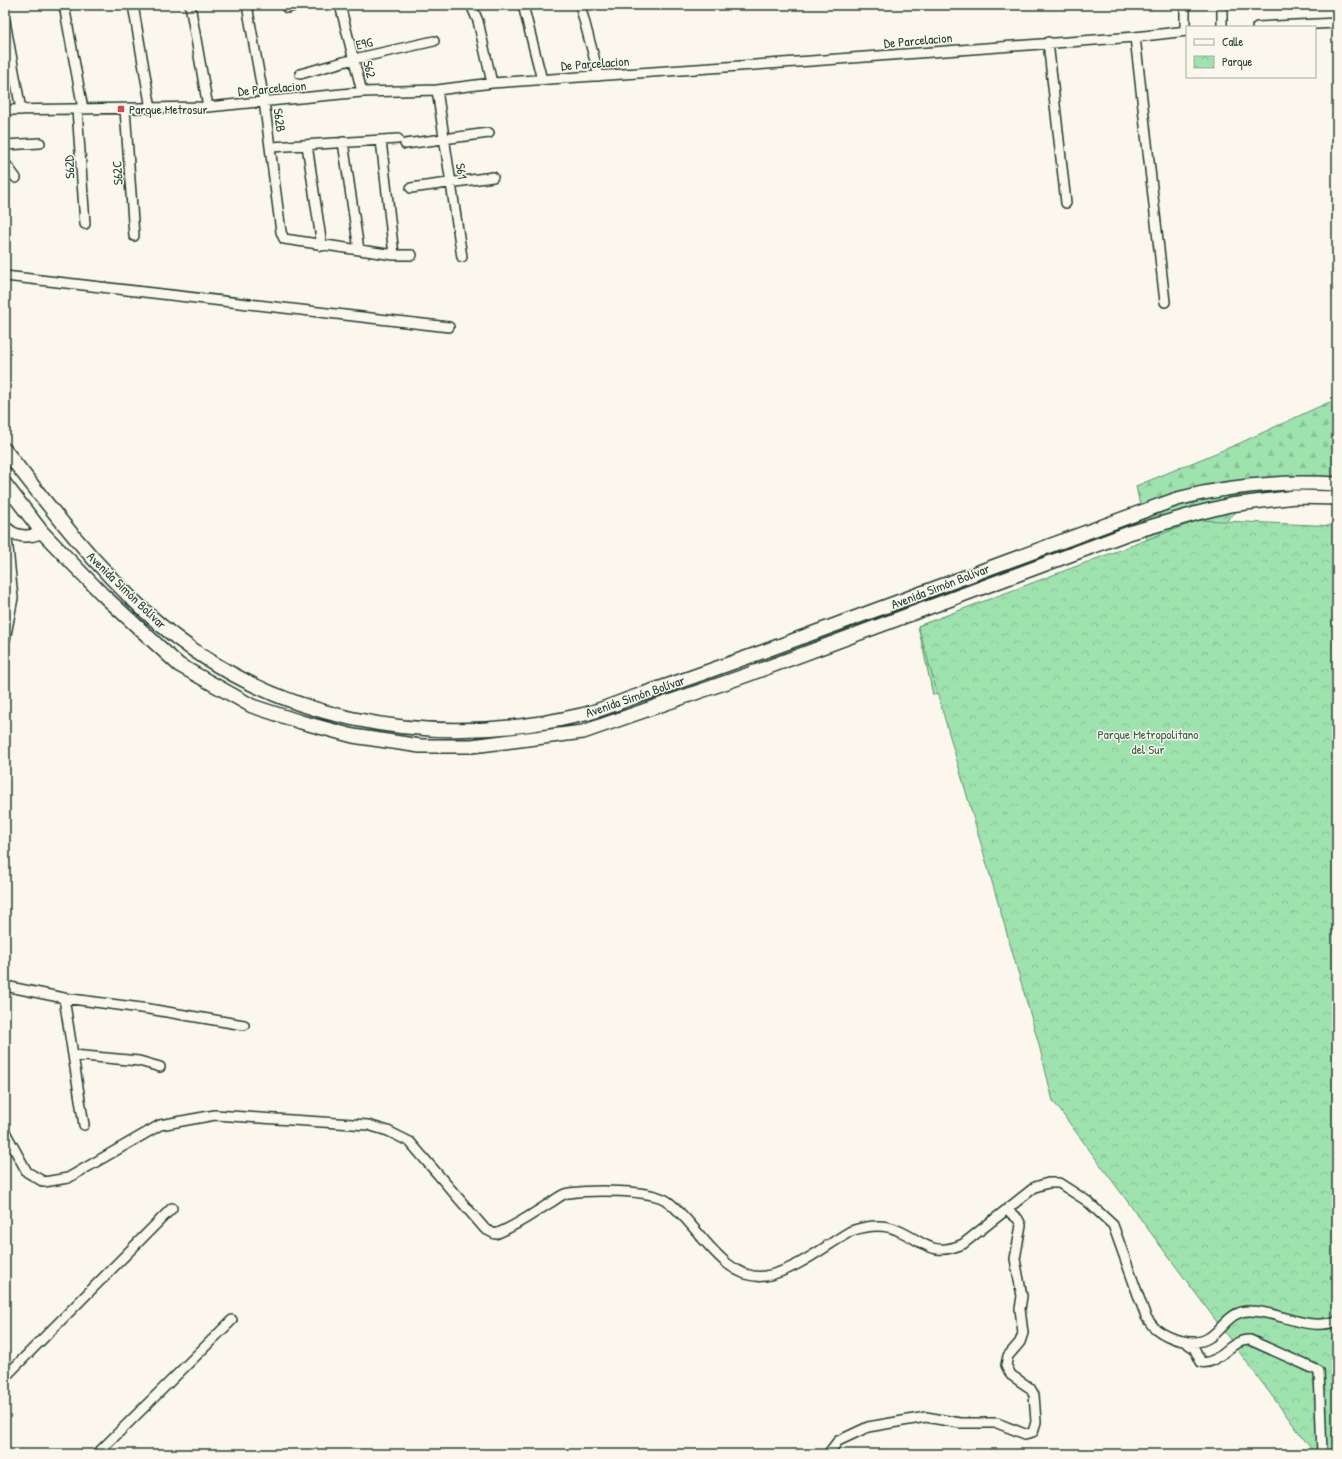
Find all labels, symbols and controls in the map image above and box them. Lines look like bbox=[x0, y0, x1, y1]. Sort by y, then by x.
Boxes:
legend bbox=[1186, 26, 1316, 78]
street label: De Parcelacion bbox=[883, 28, 953, 52]
street label: E9G bbox=[354, 32, 375, 54]
text: Calle bbox=[1222, 33, 1243, 50]
street label: De Parcelacion bbox=[560, 52, 630, 74]
text: Parque bbox=[1222, 53, 1252, 70]
street label: S62 bbox=[359, 58, 381, 80]
street label: De Parcelacion bbox=[237, 76, 307, 100]
place label: Parque Metrosur bbox=[129, 100, 208, 118]
marker: Parque Metrosur bbox=[116, 104, 126, 114]
street label: S62B bbox=[269, 107, 291, 133]
street label: S62D bbox=[59, 154, 79, 179]
street label: S62C bbox=[107, 160, 127, 186]
street label: S61 bbox=[452, 162, 472, 181]
street label: Avenida Simón Bolívar bbox=[83, 547, 171, 633]
street label: Avenida Simón Bolívar bbox=[888, 559, 992, 613]
street label: Avenida Simón Bolívar bbox=[583, 671, 687, 721]
park label: Parque Metropolitano del Sur bbox=[1097, 725, 1199, 758]

